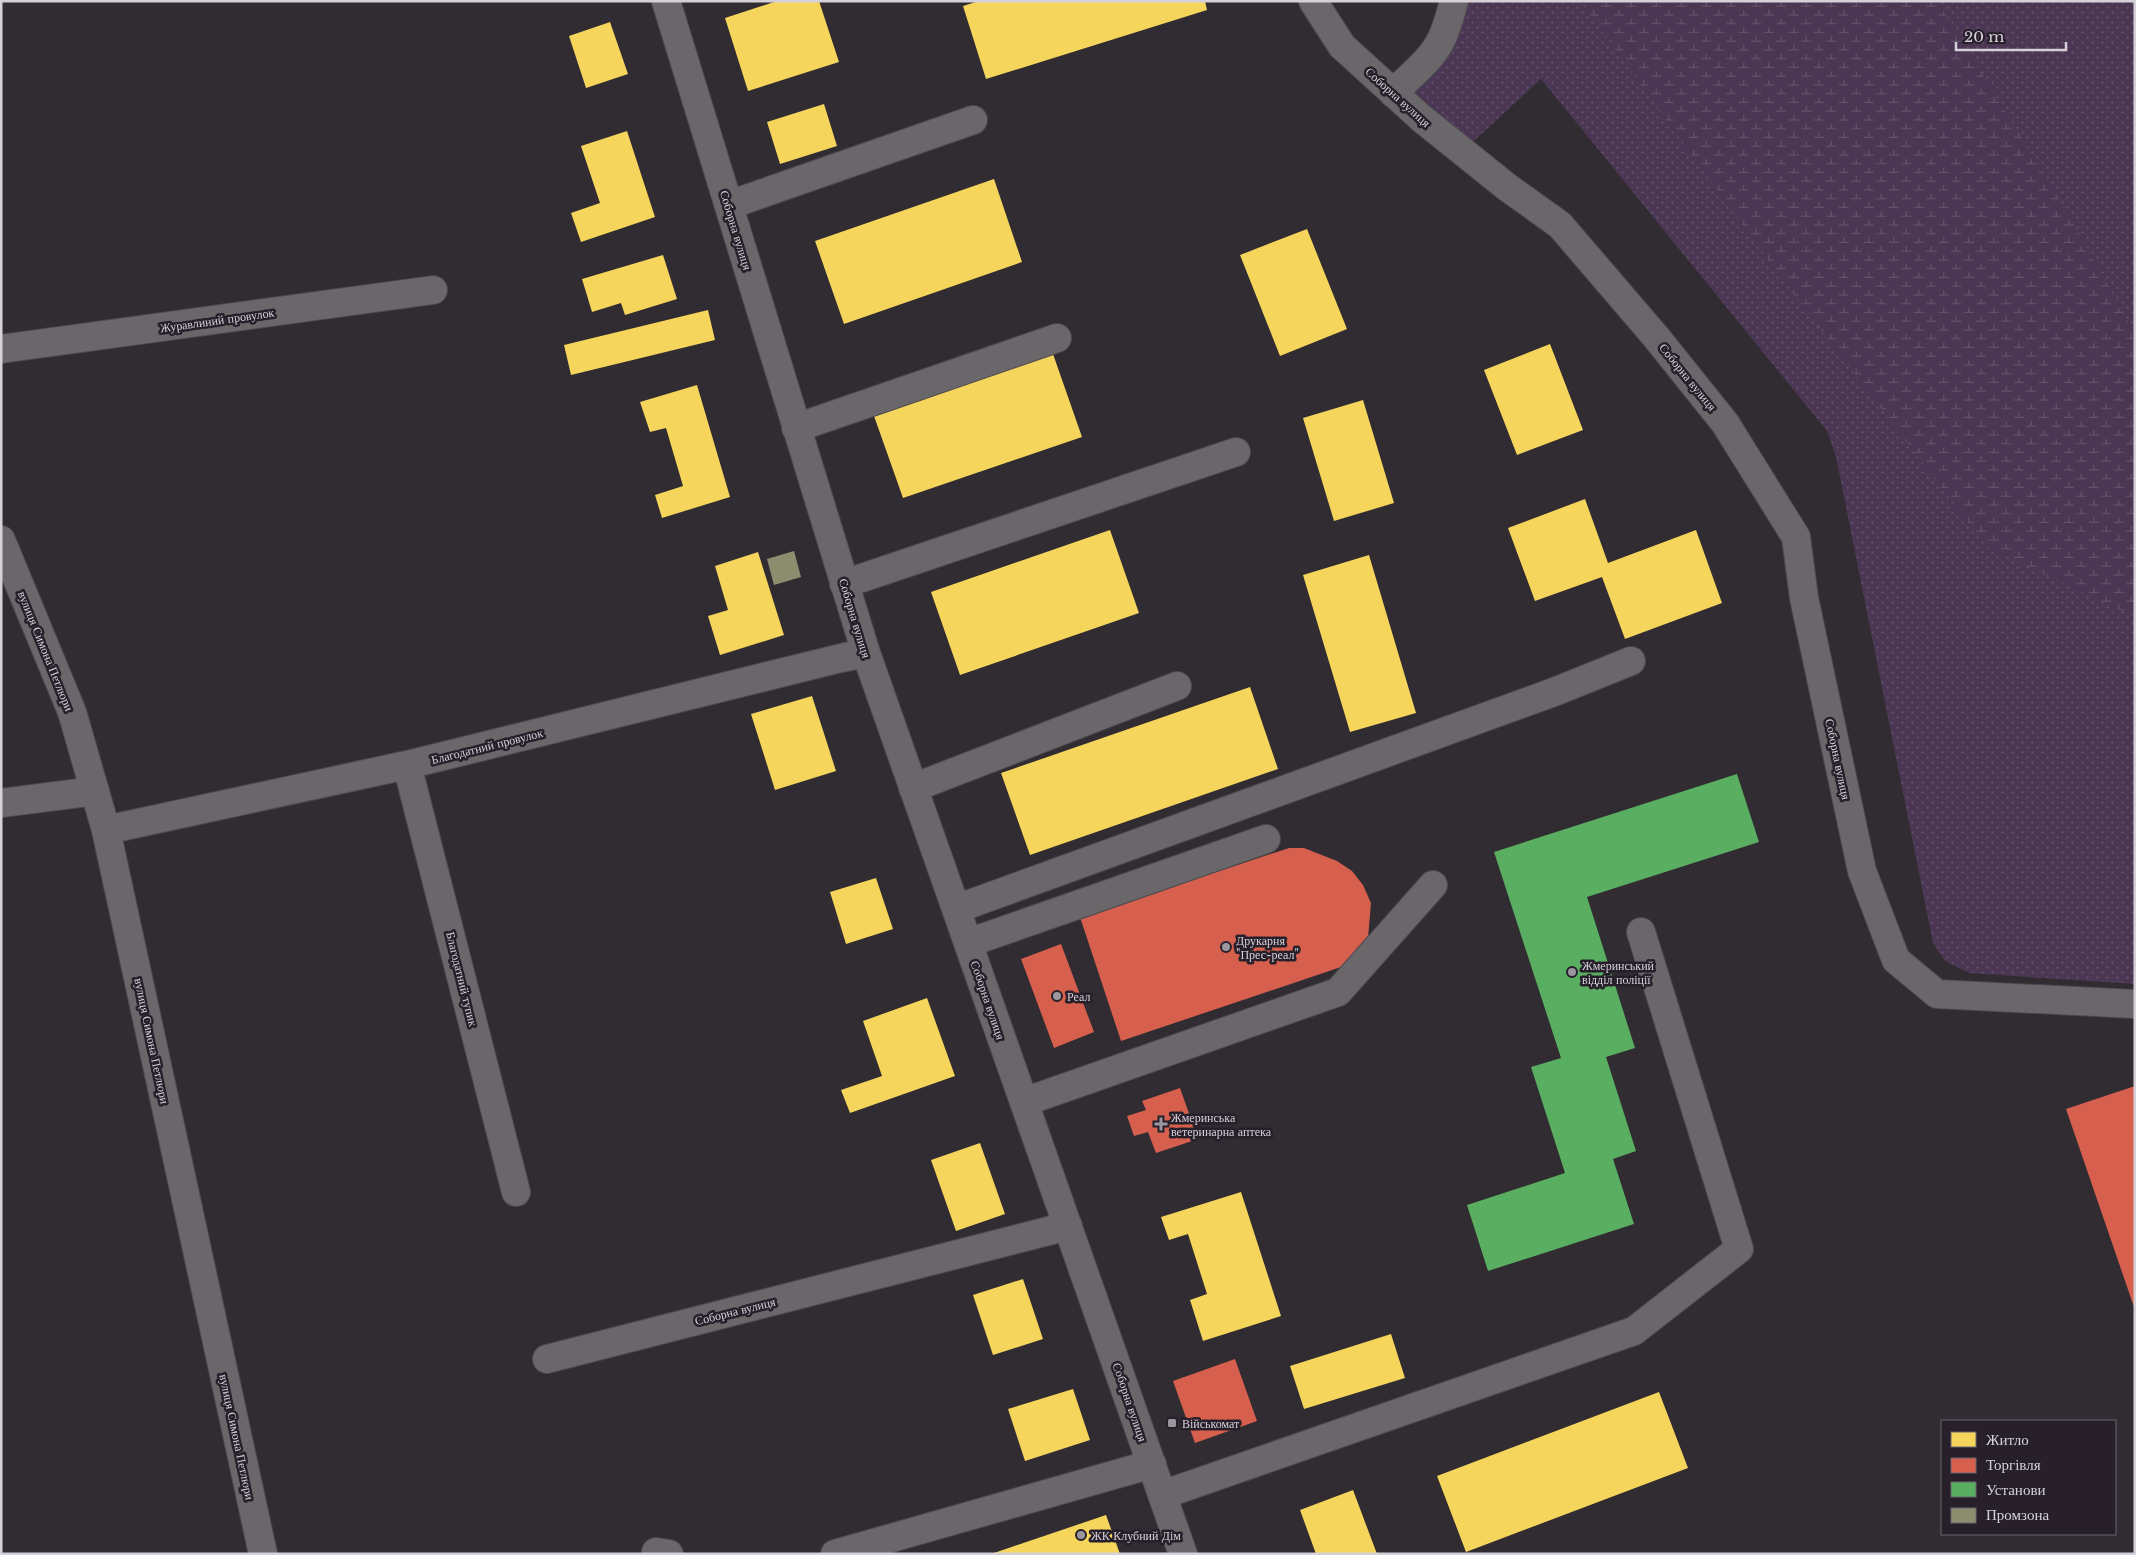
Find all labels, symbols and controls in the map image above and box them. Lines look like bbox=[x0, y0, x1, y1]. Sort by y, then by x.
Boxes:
scale bar bbox=[1956, 20, 2066, 52]
text: 20 m bbox=[1964, 27, 2004, 46]
street label: Соборна вулиця bbox=[1362, 64, 1434, 130]
street label: Соборна вулиця bbox=[717, 188, 755, 272]
street label: Журавлиний провулок bbox=[159, 305, 275, 335]
street label: Соборна вулиця bbox=[1656, 340, 1720, 414]
street label: Соборна вулиця bbox=[836, 576, 874, 660]
street label: вулиця Симона Петлюри bbox=[15, 589, 77, 714]
street label: Соборна вулиця bbox=[1822, 717, 1854, 801]
street label: Благодатний провулок bbox=[430, 725, 544, 767]
street label: Благодатний тупик bbox=[443, 930, 481, 1028]
place label: Друкарня "Прес-реал" bbox=[1236, 933, 1299, 962]
marker: Друкарня "Прес-реал" bbox=[1220, 941, 1232, 953]
place label: Жмеринський відділ поліції bbox=[1582, 958, 1655, 987]
street label: Соборна вулиця bbox=[967, 959, 1009, 1042]
marker: Жмеринський відділ поліції bbox=[1566, 966, 1578, 978]
street label: вулиця Симона Петлюри bbox=[131, 977, 173, 1106]
place label: Реал bbox=[1067, 989, 1090, 1004]
marker: Реал bbox=[1051, 990, 1063, 1002]
place label: Жмеринська ветеринарна аптека bbox=[1171, 1110, 1272, 1139]
marker: Жмеринська ветеринарна аптека bbox=[1155, 1118, 1167, 1130]
street label: Соборна вулиця bbox=[693, 1294, 777, 1328]
street label: Соборна вулиця bbox=[1109, 1361, 1151, 1444]
street label: вулиця Симона Петлюри bbox=[216, 1373, 258, 1502]
place label: Військомат bbox=[1182, 1416, 1240, 1431]
marker: Військомат bbox=[1166, 1417, 1178, 1429]
legend bbox=[1941, 1420, 2116, 1535]
text: Житло bbox=[1986, 1430, 2029, 1449]
text: Торгівля bbox=[1986, 1455, 2041, 1474]
text: Установи bbox=[1986, 1480, 2046, 1499]
text: Промзона bbox=[1986, 1505, 2049, 1524]
place label: ЖК Клубний Дім bbox=[1091, 1528, 1181, 1543]
marker: ЖК Клубний Дім bbox=[1075, 1529, 1087, 1541]

